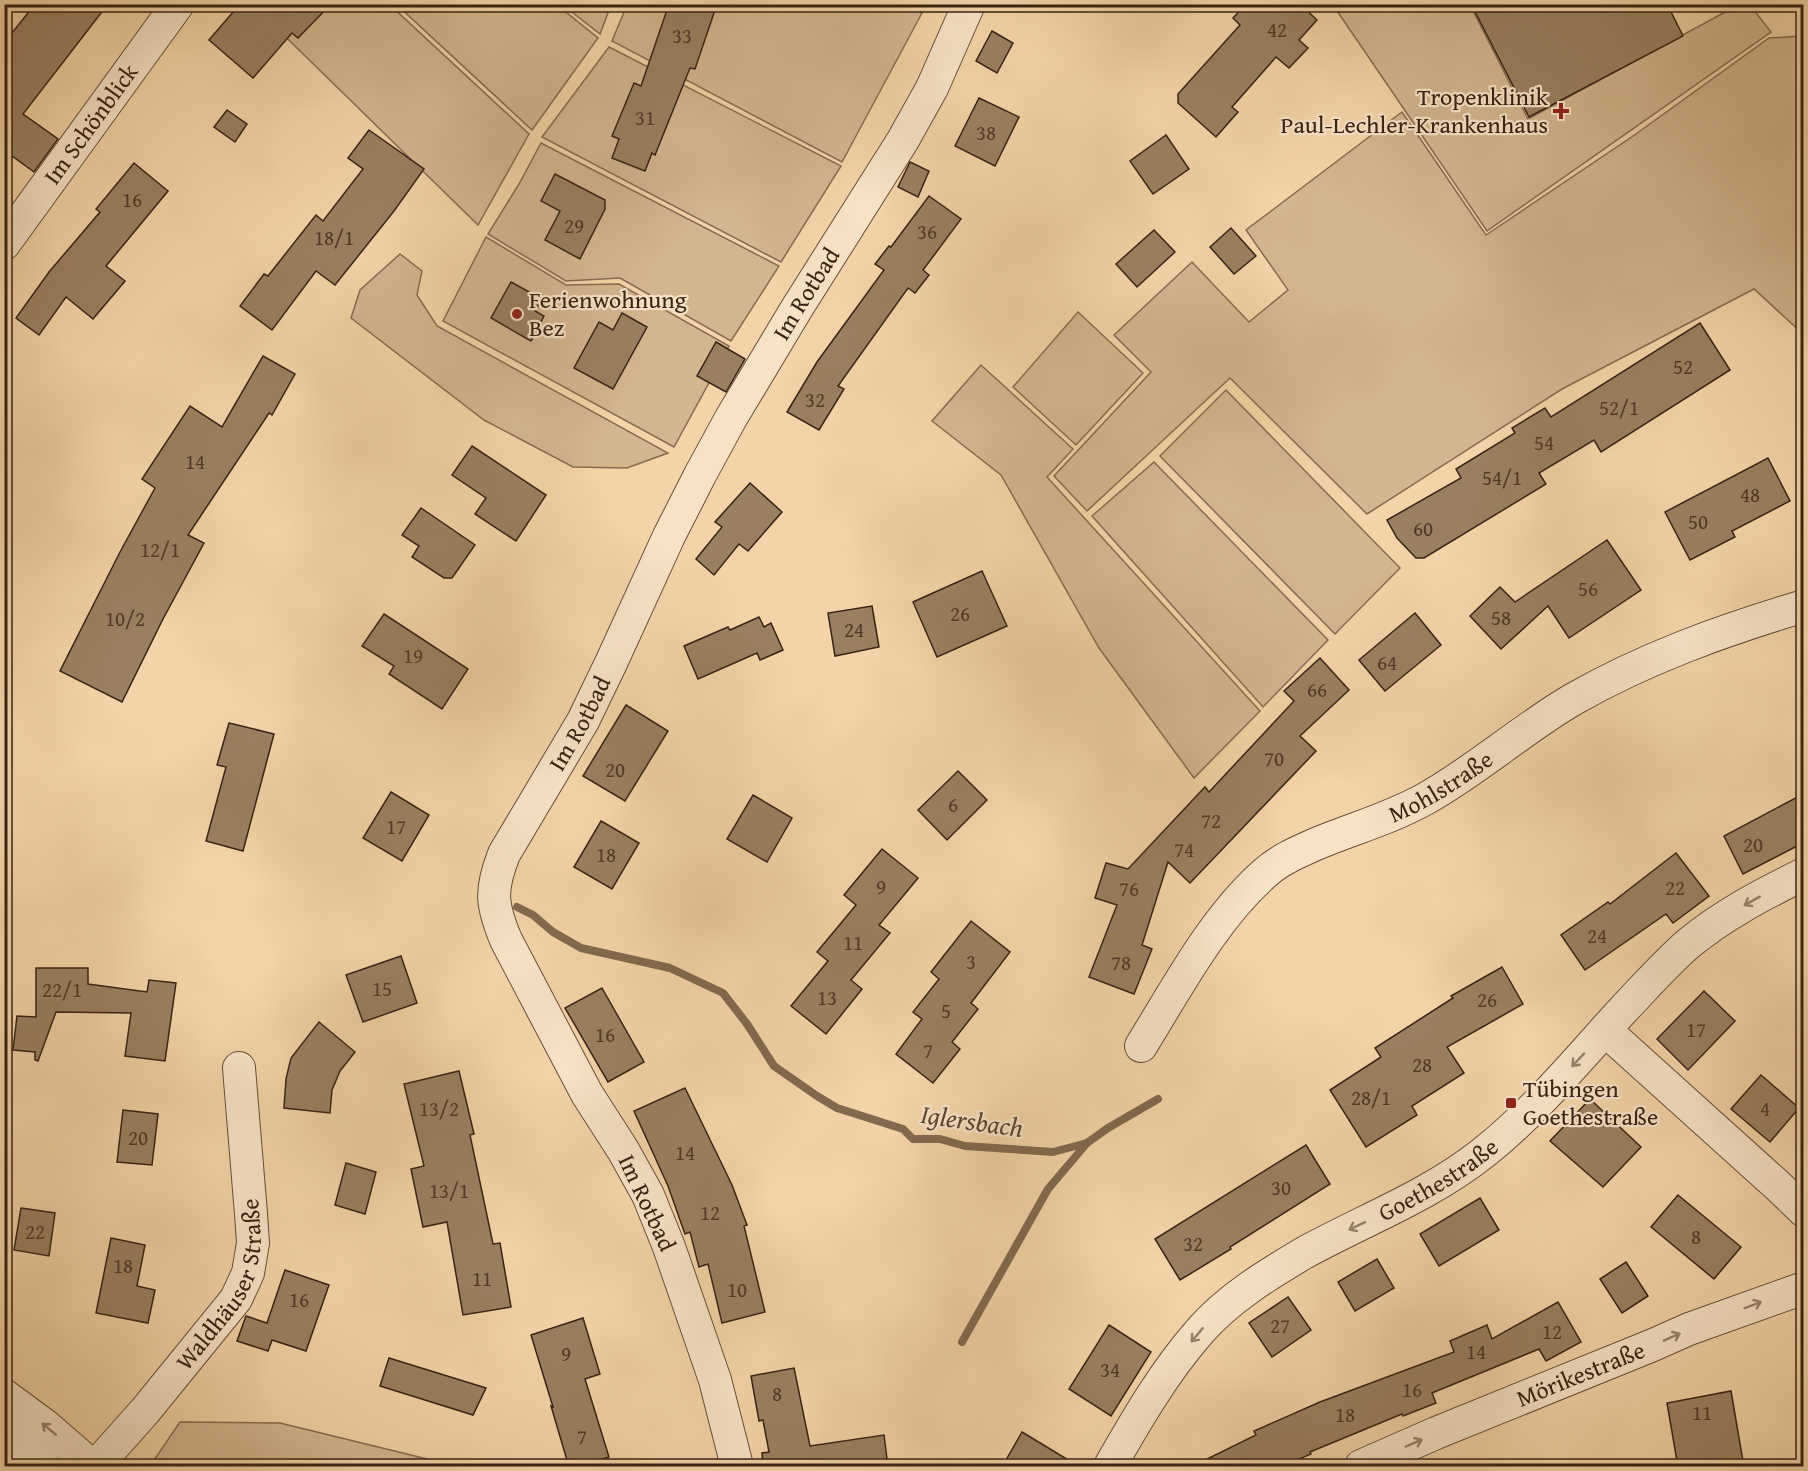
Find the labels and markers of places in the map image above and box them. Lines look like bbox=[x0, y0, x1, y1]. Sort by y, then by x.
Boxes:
place label: Tropenklinik Paul-Lechler-Krankenhaus bbox=[1280, 79, 1549, 142]
marker: Tropenklinik Paul-Lechler-Krankenhaus bbox=[1552, 102, 1570, 120]
place label: Ferienwohnung Bez bbox=[529, 282, 687, 345]
marker: Ferienwohnung Bez bbox=[510, 307, 524, 321]
place label: Tübingen Goethestraße bbox=[1523, 1071, 1658, 1134]
marker: Tübingen Goethestraße bbox=[1504, 1096, 1518, 1110]

